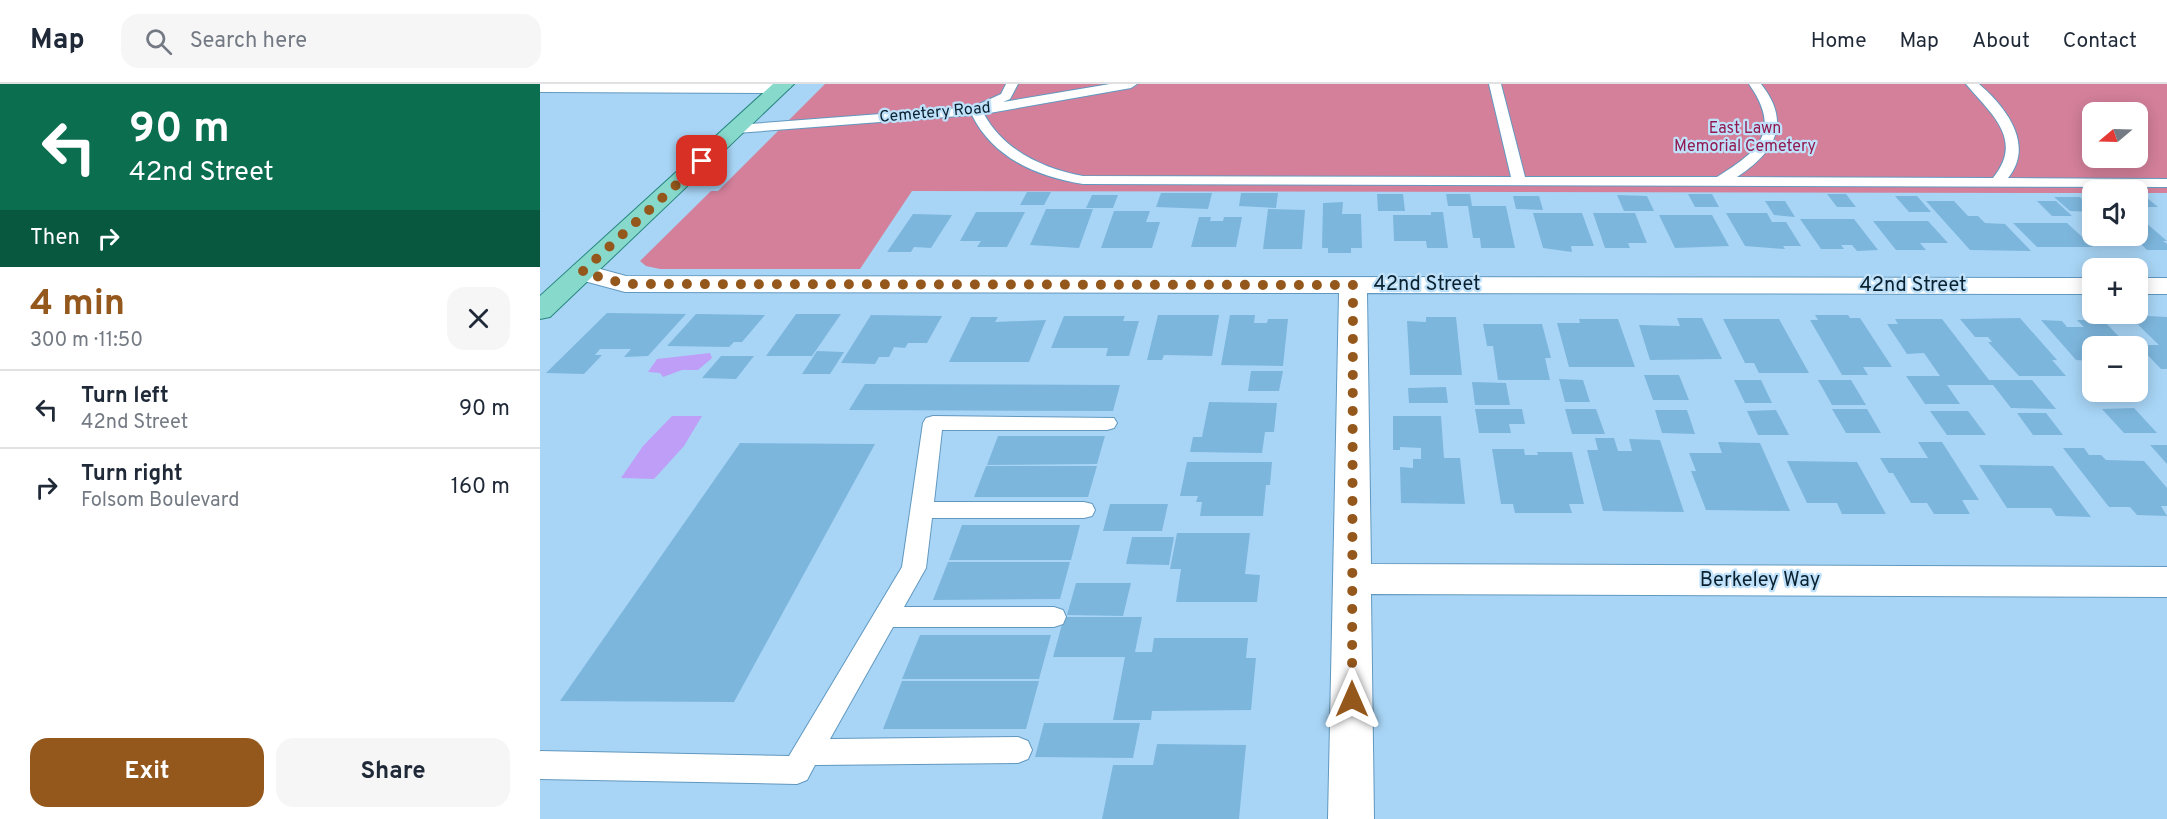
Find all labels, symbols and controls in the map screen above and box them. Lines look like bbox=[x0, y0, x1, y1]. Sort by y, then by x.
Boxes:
search box bbox=[121, 14, 541, 68]
text: Map bbox=[30, 23, 85, 59]
icon: search bbox=[142, 25, 175, 58]
text: Search here bbox=[190, 28, 307, 55]
text: Home bbox=[1811, 28, 1867, 55]
text: Map bbox=[1900, 28, 1939, 55]
text: About bbox=[1972, 28, 2030, 55]
text: Contact bbox=[2063, 28, 2137, 55]
street label: Cemetery Road bbox=[878, 98, 992, 128]
north arrow bbox=[2082, 102, 2148, 168]
map controls bbox=[2082, 102, 2148, 402]
text: 90 m bbox=[129, 104, 230, 157]
icon: left bbox=[30, 108, 108, 186]
park label: East Lawn Memorial Cemetery bbox=[1674, 119, 1816, 157]
pin bbox=[676, 135, 727, 186]
icon: arrive bbox=[685, 144, 718, 177]
text: 42nd Street bbox=[129, 156, 274, 190]
button: sound bbox=[2082, 180, 2148, 246]
icon: right bbox=[92, 222, 125, 255]
text: Then bbox=[30, 225, 80, 252]
button: + bbox=[2082, 258, 2148, 324]
street label: 42nd Street bbox=[1373, 272, 1481, 298]
street label: 42nd Street bbox=[1859, 273, 1967, 299]
text: 4 min bbox=[30, 282, 125, 328]
button: close bbox=[447, 287, 510, 350]
text: 300 m · 11:50 bbox=[30, 328, 143, 354]
button: − bbox=[2082, 336, 2148, 402]
text: Turn left bbox=[81, 383, 169, 410]
icon: left bbox=[30, 393, 63, 426]
text: 90 m bbox=[459, 396, 510, 423]
text: 42nd Street bbox=[81, 410, 188, 436]
text: Turn right bbox=[81, 461, 183, 488]
icon: right bbox=[30, 471, 63, 504]
text: 160 m bbox=[451, 474, 510, 501]
text: Folsom Boulevard bbox=[81, 488, 239, 514]
street label: Berkeley Way bbox=[1700, 568, 1820, 594]
position arrow bbox=[1320, 667, 1384, 731]
button: Exit bbox=[30, 738, 264, 807]
button: Share bbox=[276, 738, 510, 807]

